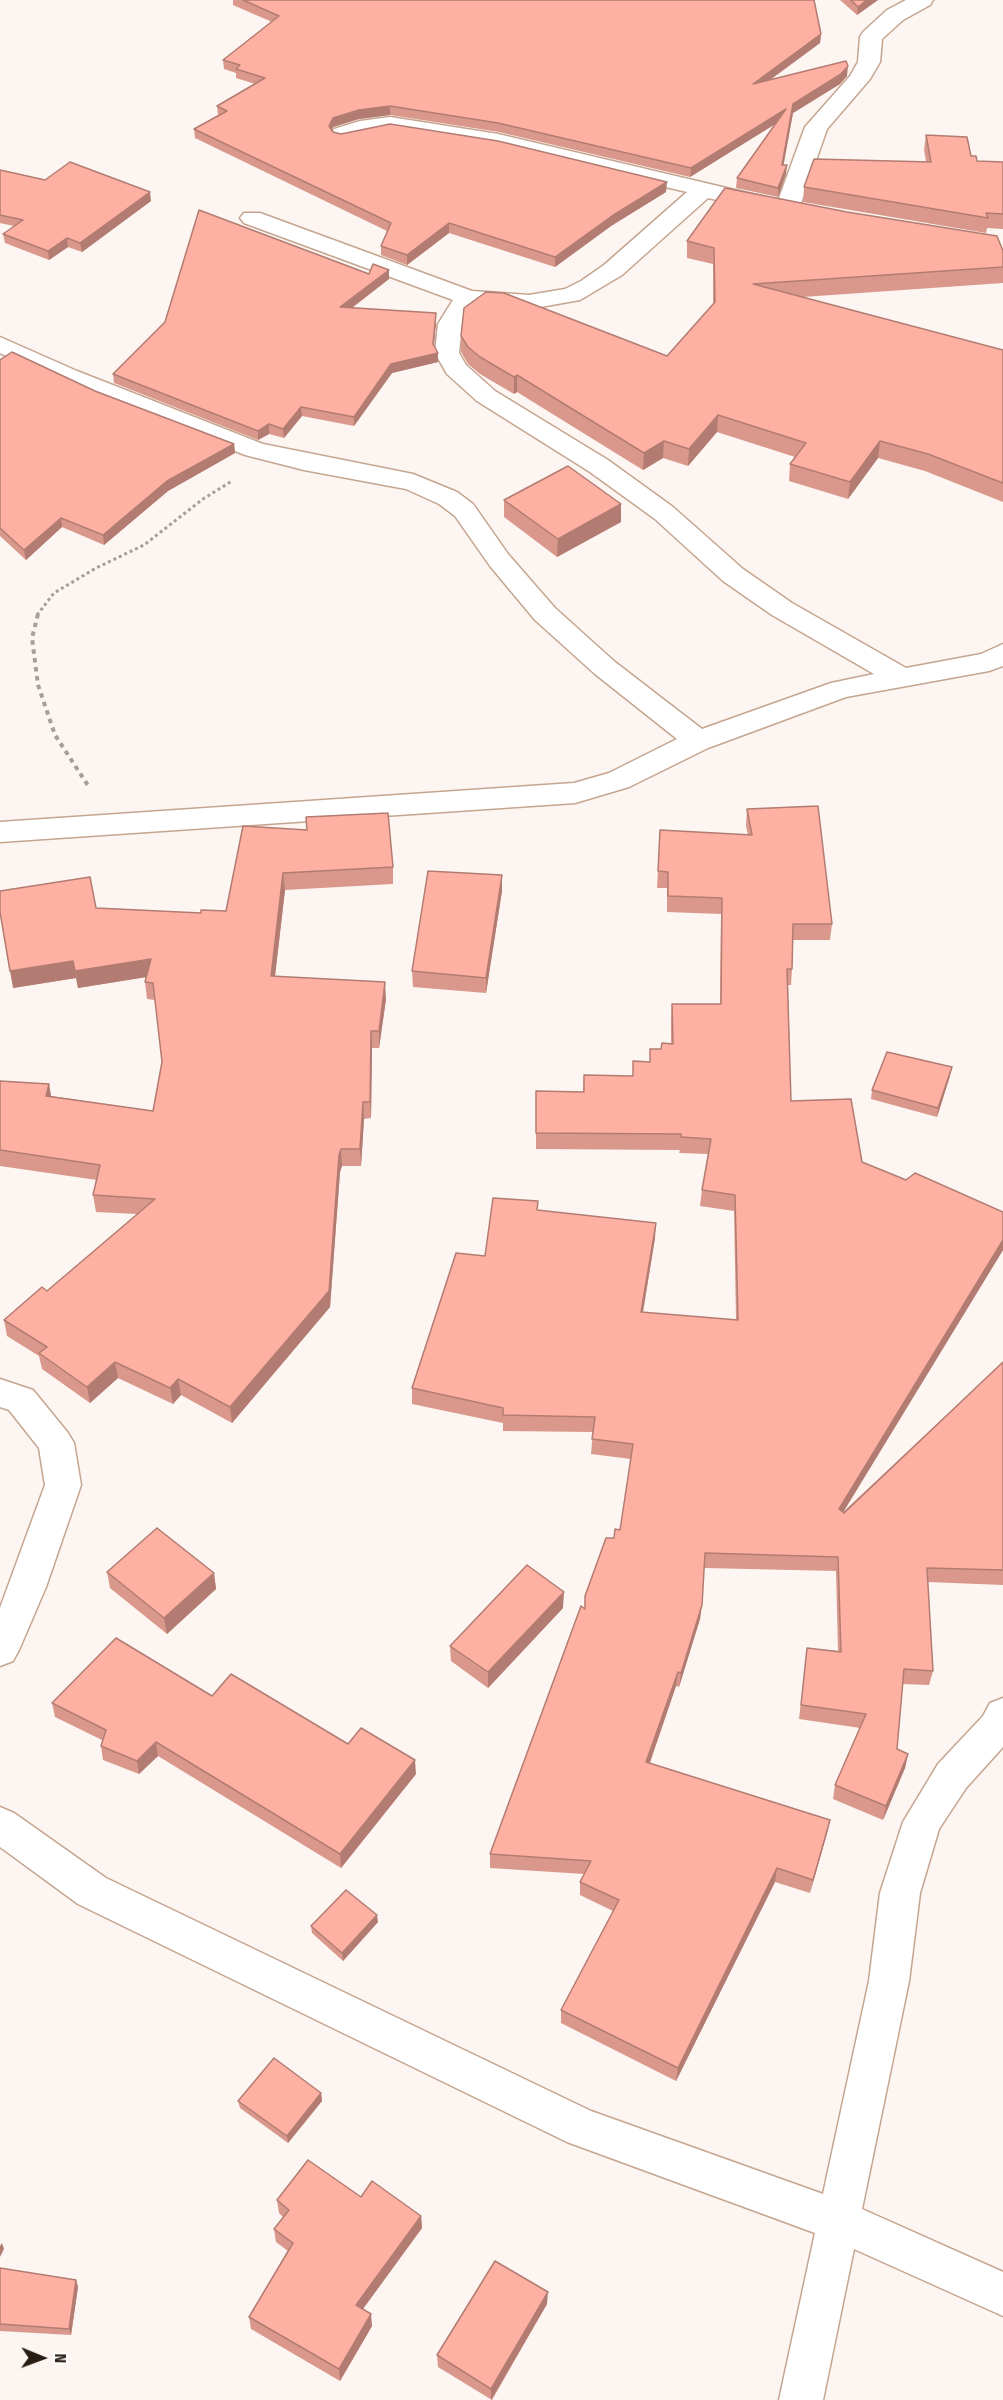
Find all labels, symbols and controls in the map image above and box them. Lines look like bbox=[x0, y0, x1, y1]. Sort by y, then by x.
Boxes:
north arrow bbox=[12, 2328, 72, 2388]
text: N bbox=[51, 2353, 70, 2363]

